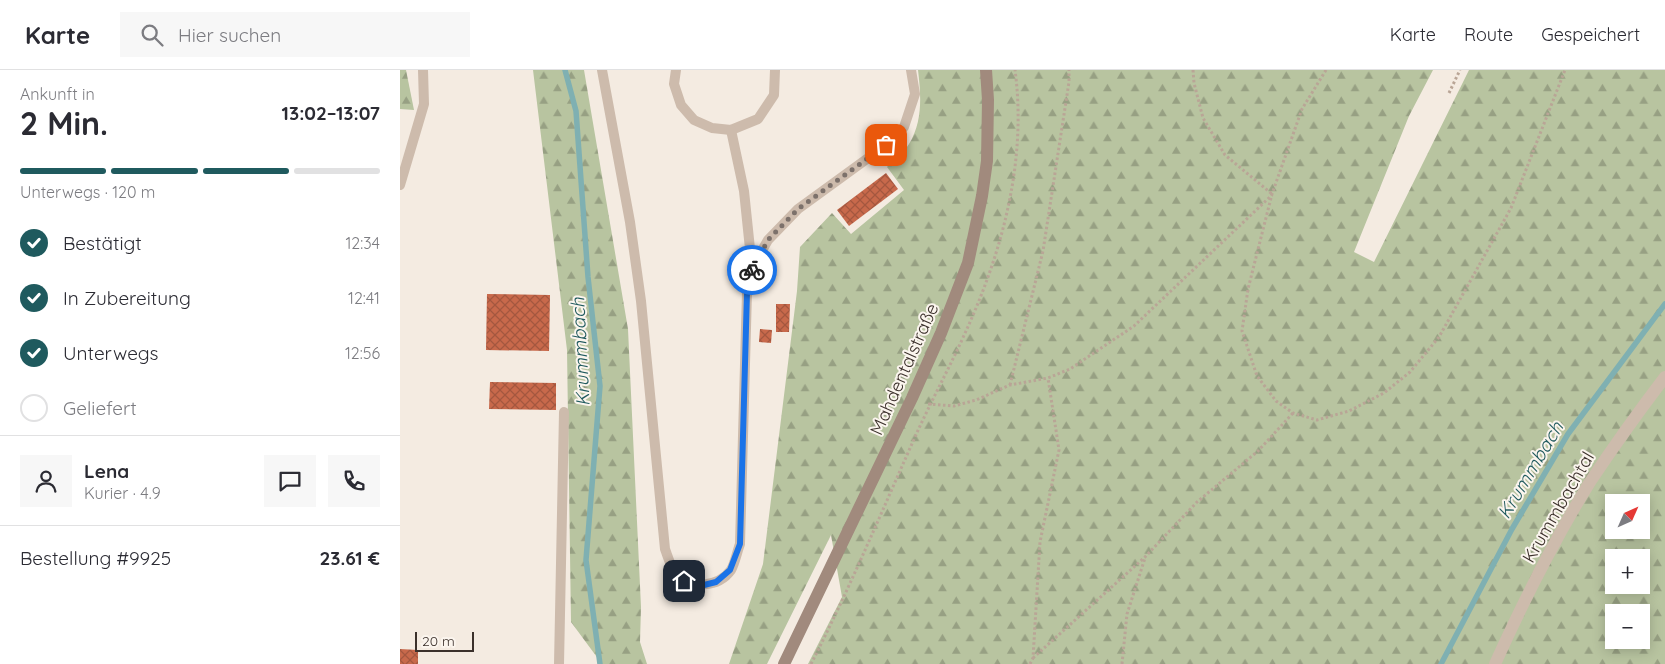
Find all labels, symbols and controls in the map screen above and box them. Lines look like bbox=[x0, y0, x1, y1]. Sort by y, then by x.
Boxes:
search box bbox=[120, 12, 470, 57]
text: Karte bbox=[25, 20, 90, 50]
icon: search bbox=[138, 21, 166, 49]
text: Hier suchen bbox=[178, 23, 281, 47]
text: Karte bbox=[1390, 23, 1436, 46]
text: Route bbox=[1464, 23, 1513, 46]
text: Gespeichert bbox=[1541, 23, 1640, 46]
text: Ankunft in bbox=[20, 84, 95, 104]
text: 13:02–13:07 bbox=[282, 101, 380, 125]
text: 2 Min. bbox=[20, 103, 108, 143]
pin bbox=[865, 124, 907, 166]
icon: bag bbox=[872, 131, 900, 159]
text: Unterwegs · 120 m bbox=[20, 182, 155, 202]
icon: check bbox=[20, 229, 48, 257]
text: Bestätigt bbox=[63, 231, 142, 255]
text: 12:34 bbox=[345, 233, 380, 253]
courier bbox=[727, 245, 777, 295]
icon: bike bbox=[738, 256, 766, 284]
icon: check bbox=[20, 284, 48, 312]
text: In Zubereitung bbox=[63, 286, 191, 310]
text: 12:41 bbox=[348, 288, 380, 308]
water label: Krummbach bbox=[565, 296, 595, 407]
street label: Mahdentalstraße bbox=[865, 300, 943, 438]
icon: check bbox=[20, 339, 48, 367]
text: Unterwegs bbox=[63, 341, 158, 365]
text: 12:56 bbox=[345, 343, 380, 363]
text: Geliefert bbox=[63, 396, 137, 420]
water label: Krummbach bbox=[1492, 416, 1569, 523]
street label: Krummbachtal bbox=[1517, 447, 1599, 567]
button: person bbox=[20, 455, 72, 507]
button: chat bbox=[264, 455, 316, 507]
button: phone bbox=[328, 455, 380, 507]
text: Lena bbox=[84, 459, 129, 483]
text: Kurier · 4.9 bbox=[84, 483, 161, 503]
north arrow bbox=[1605, 494, 1650, 539]
map controls bbox=[1605, 494, 1650, 649]
text: Bestellung #9925 bbox=[20, 546, 171, 570]
text: 23.61 € bbox=[320, 546, 380, 570]
button: + bbox=[1605, 549, 1650, 594]
pin bbox=[663, 560, 705, 602]
icon: home bbox=[670, 567, 698, 595]
button: − bbox=[1605, 604, 1650, 649]
scale bar bbox=[415, 629, 474, 652]
text: 20 m bbox=[422, 632, 455, 650]

